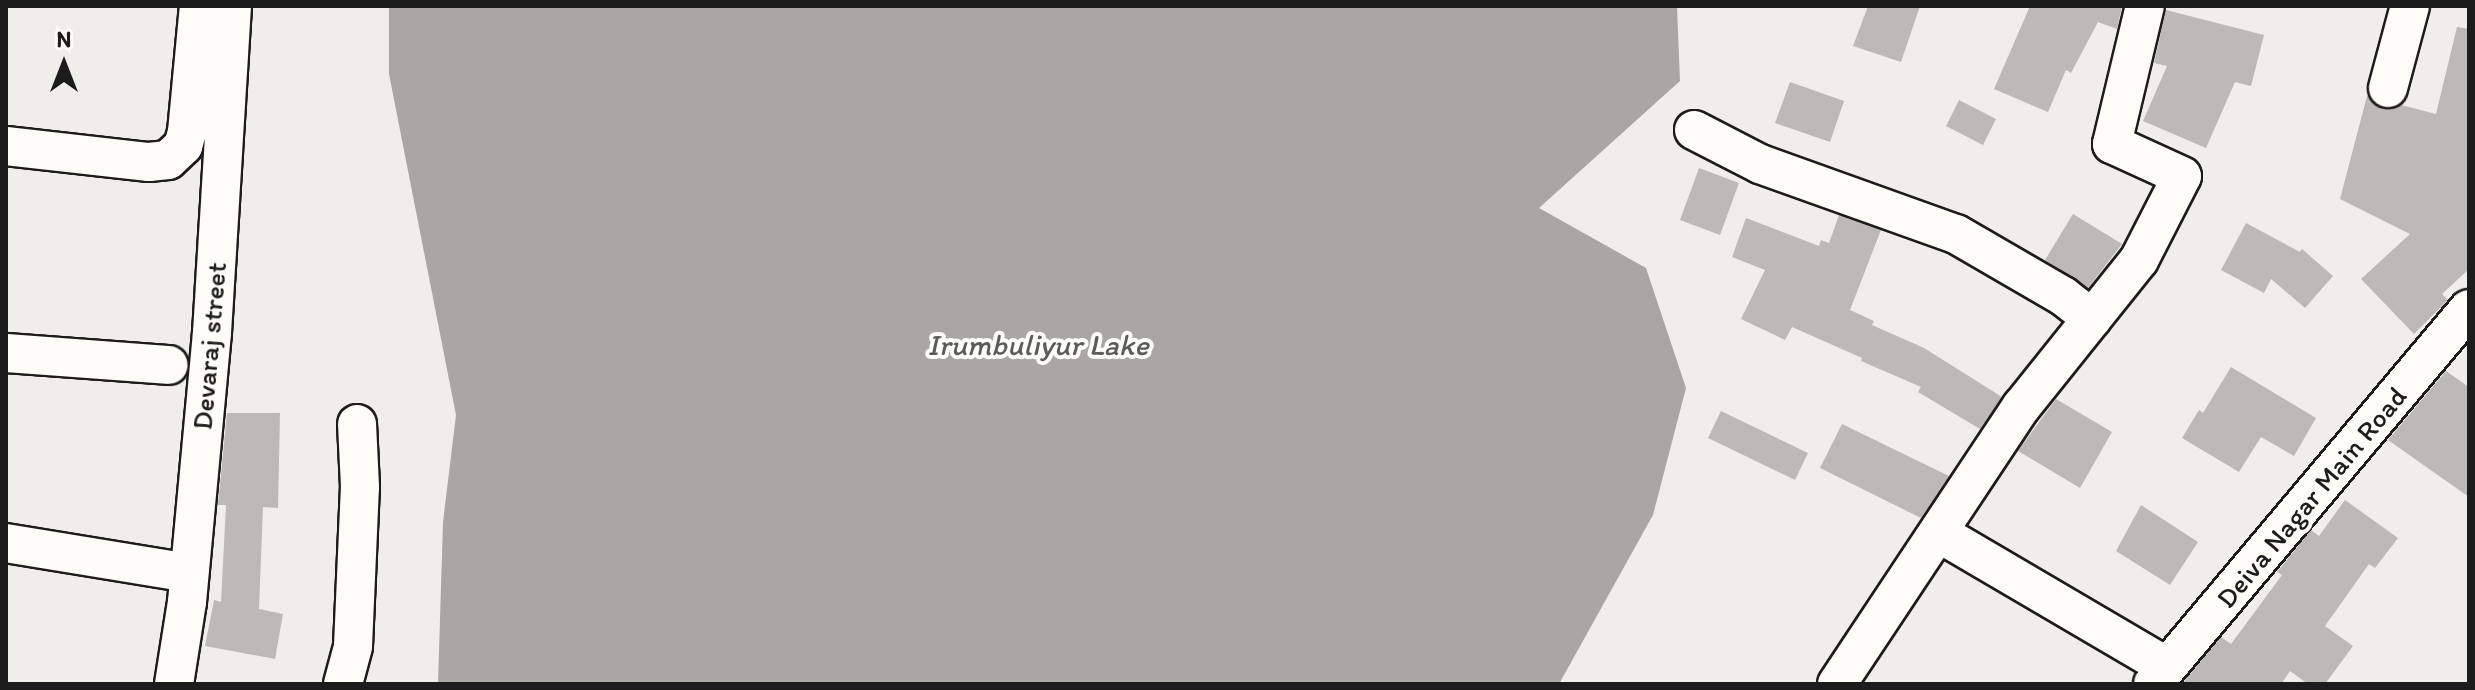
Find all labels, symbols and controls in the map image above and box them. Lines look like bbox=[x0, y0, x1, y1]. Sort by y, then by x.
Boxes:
north arrow bbox=[24, 24, 104, 104]
text: N bbox=[57, 26, 71, 53]
street label: Devaraj street bbox=[185, 261, 233, 431]
water label: Irumbuliyur Lake bbox=[927, 327, 1149, 363]
street label: Deiva Nagar Main Road bbox=[2209, 380, 2413, 614]

